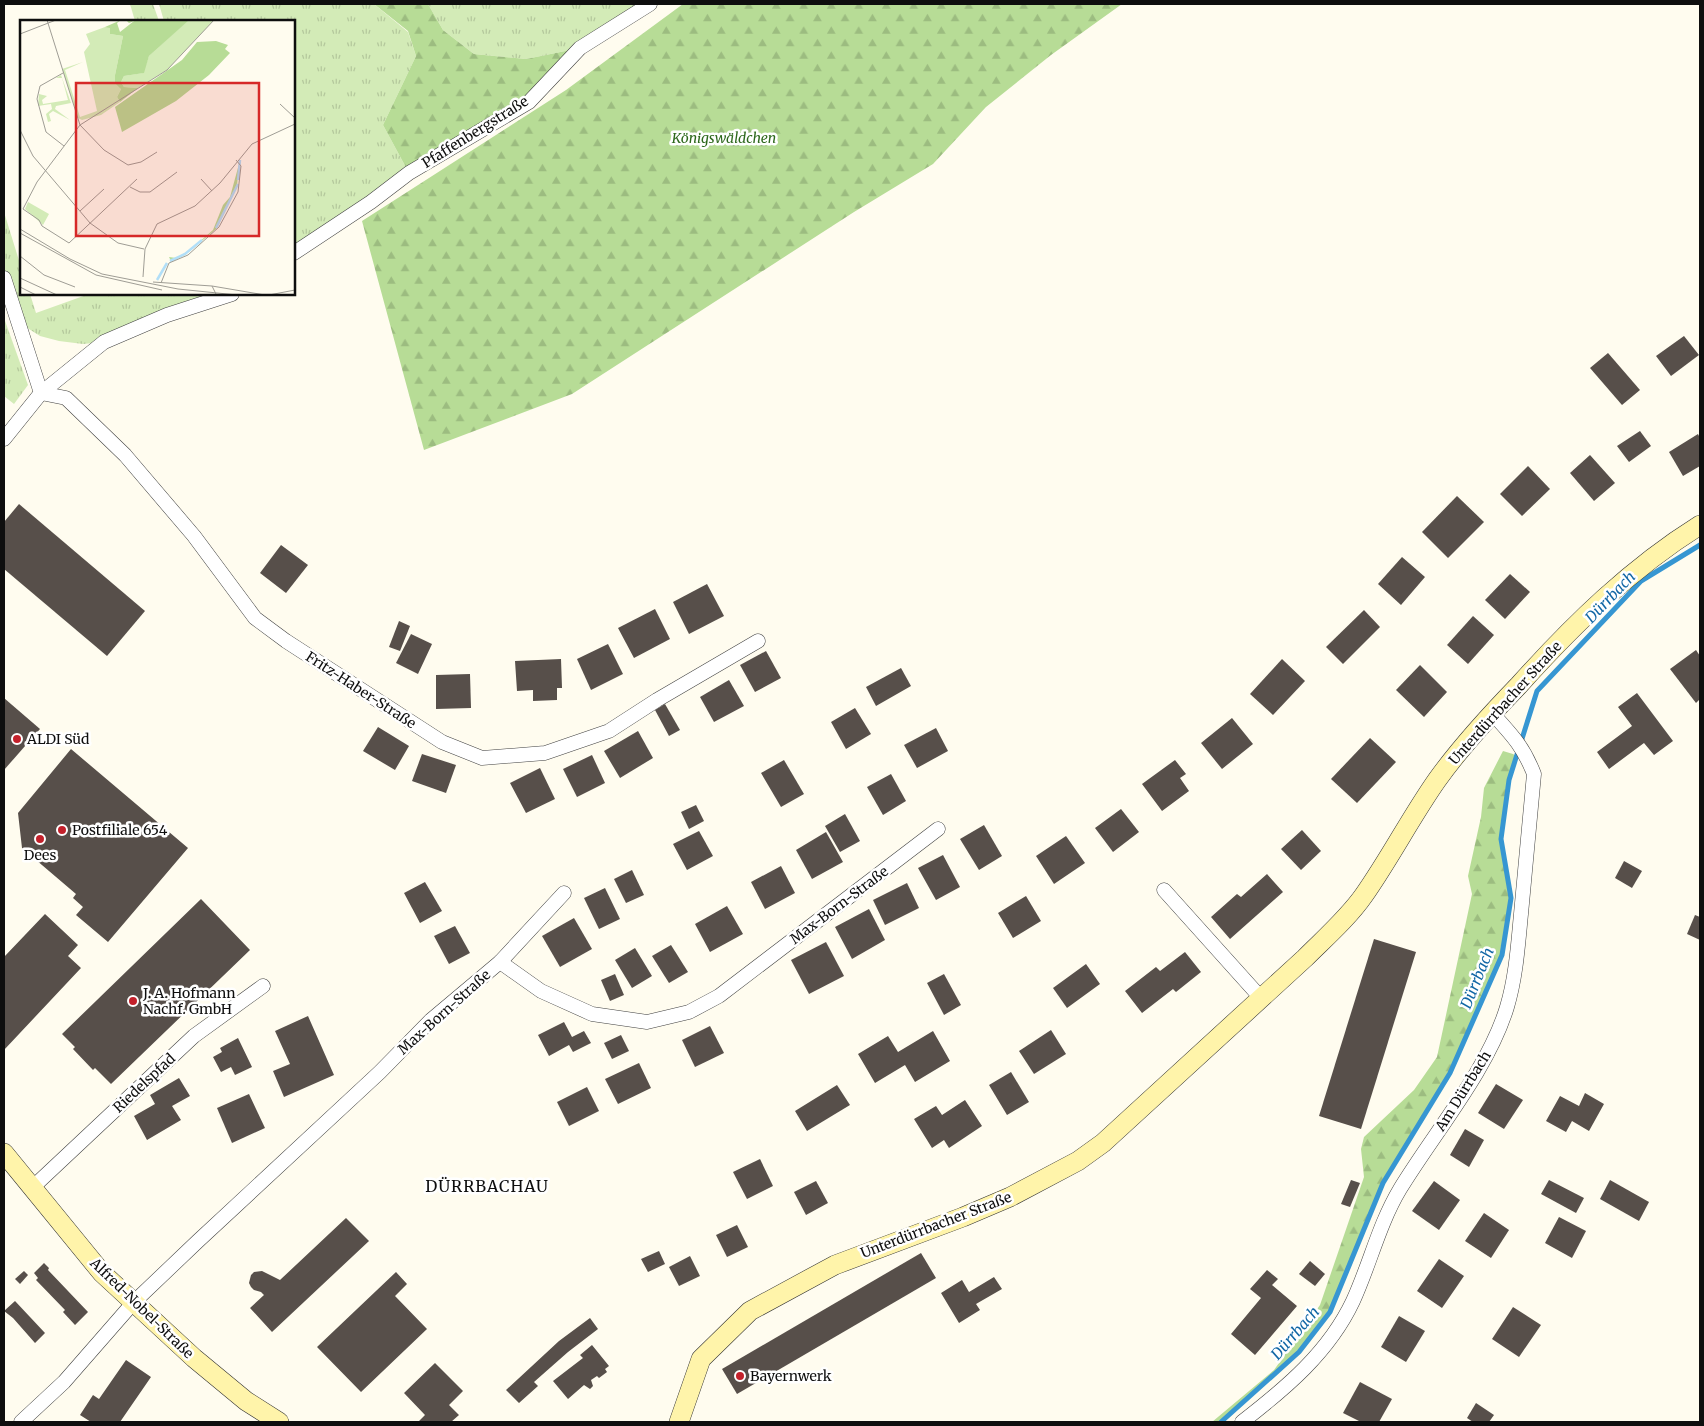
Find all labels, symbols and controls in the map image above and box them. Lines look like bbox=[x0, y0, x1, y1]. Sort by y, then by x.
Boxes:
inset map bbox=[20, 20, 295, 295]
street label: Pfaffenbergstraße bbox=[418, 92, 532, 172]
park label: Königswäldchen bbox=[671, 129, 776, 147]
water label: Dürrbach bbox=[1580, 567, 1639, 627]
street label: Unterdürrbacher Straße bbox=[1445, 637, 1565, 769]
street label: Fritz-Haber-Straße bbox=[302, 648, 420, 732]
place label: ALDI Süd bbox=[26, 730, 90, 748]
marker: ALDI Süd bbox=[11, 733, 23, 745]
place label: Postfiliale 654 bbox=[72, 821, 168, 839]
marker: Postfiliale 654 bbox=[56, 824, 68, 836]
marker: Dees bbox=[34, 833, 46, 845]
place label: Dees bbox=[24, 846, 56, 864]
street label: Max-Born-Straße bbox=[786, 862, 892, 948]
water label: Dürrbach bbox=[1456, 945, 1498, 1012]
street label: Max-Born-Straße bbox=[394, 966, 494, 1058]
place label: J. A. Hofmann Nachf. GmbH bbox=[142, 984, 236, 1018]
marker: J. A. Hofmann Nachf. GmbH bbox=[127, 995, 139, 1007]
street label: Am Dürrbach bbox=[1431, 1048, 1495, 1135]
street label: Riedelspfad bbox=[109, 1049, 179, 1116]
district label: DÜRRBACHAU bbox=[425, 1176, 549, 1196]
street label: Unterdürrbacher Straße bbox=[858, 1188, 1014, 1262]
street label: Alfred-Nobel-Straße bbox=[86, 1253, 198, 1362]
water label: Dürrbach bbox=[1266, 1303, 1323, 1364]
place label: Bayernwerk bbox=[750, 1367, 832, 1385]
marker: Bayernwerk bbox=[734, 1370, 746, 1382]

